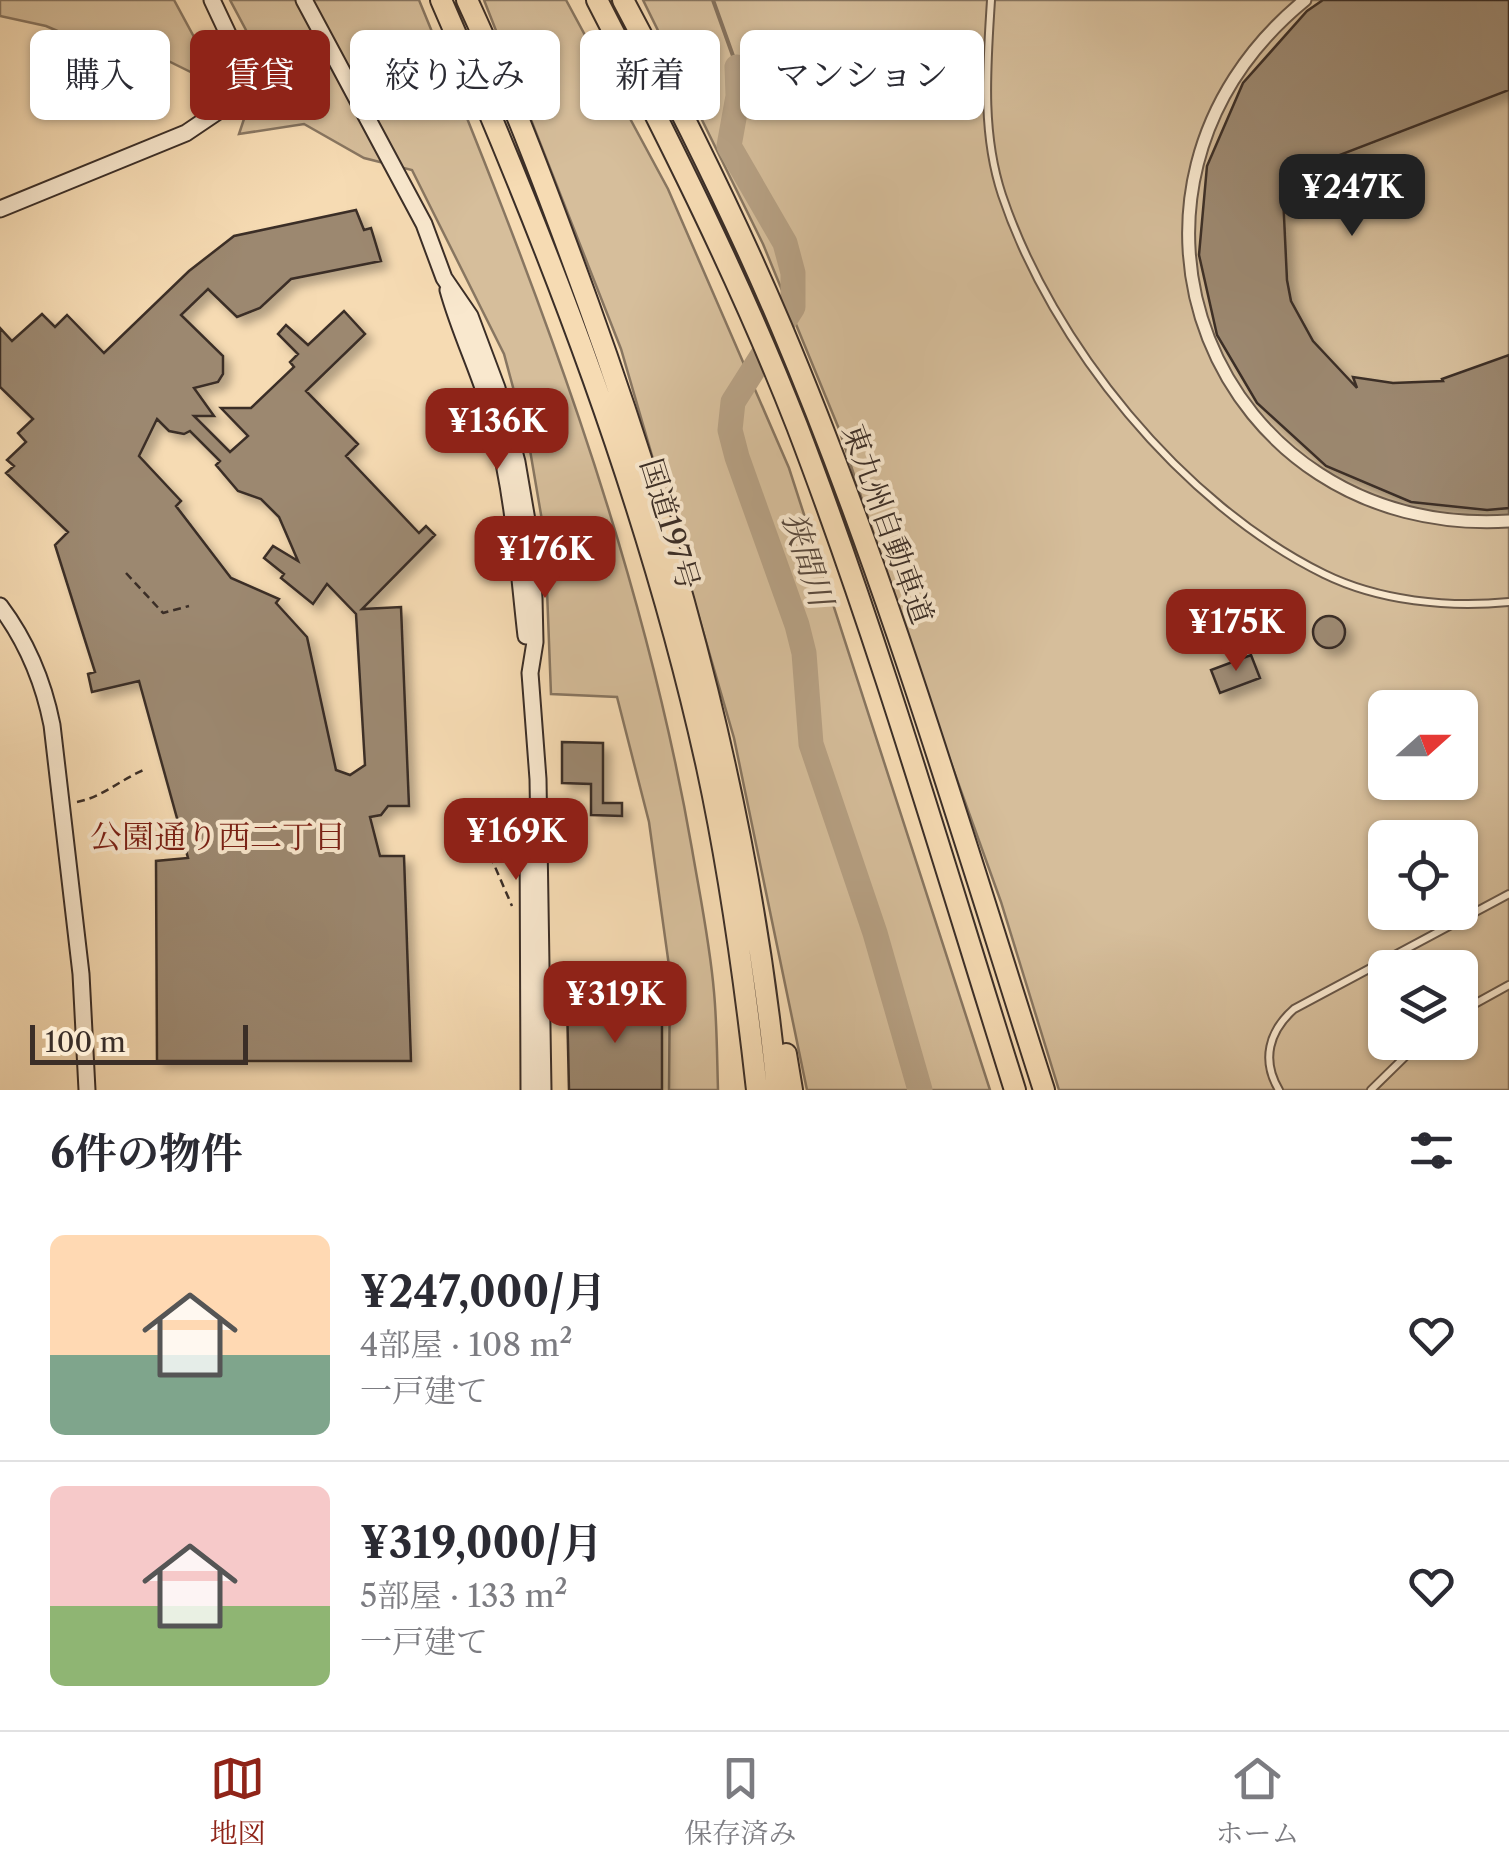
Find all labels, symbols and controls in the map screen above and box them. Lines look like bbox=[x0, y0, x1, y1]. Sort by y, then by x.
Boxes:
chip: 購入 bbox=[30, 30, 170, 120]
chip: 賃貸 bbox=[190, 30, 330, 120]
chip: 絞り込み bbox=[350, 30, 560, 120]
chip: 新着 bbox=[580, 30, 720, 120]
chip: マンション bbox=[740, 30, 984, 120]
pin: ¥247K bbox=[1282, 154, 1422, 239]
text: ¥247K bbox=[1301, 167, 1403, 206]
pin: ¥136K bbox=[427, 388, 567, 473]
text: ¥136K bbox=[447, 401, 547, 440]
street label: 東九州自動車道 bbox=[835, 419, 941, 629]
street label: 国道197号 bbox=[633, 454, 707, 594]
water label: 狭間川 bbox=[775, 507, 842, 614]
pin: ¥176K bbox=[475, 516, 615, 601]
text: ¥176K bbox=[497, 529, 593, 568]
pin: ¥175K bbox=[1166, 589, 1306, 674]
text: ¥175K bbox=[1188, 602, 1284, 641]
north arrow bbox=[1368, 690, 1478, 800]
map controls bbox=[1368, 690, 1478, 1060]
pin: ¥169K bbox=[446, 798, 586, 883]
text: ¥169K bbox=[466, 811, 566, 850]
district label: 公園通り西二丁目 bbox=[90, 817, 346, 856]
button: locate bbox=[1368, 820, 1478, 930]
button: layers bbox=[1368, 950, 1478, 1060]
pin: ¥319K bbox=[545, 961, 685, 1046]
text: ¥319K bbox=[565, 974, 665, 1013]
scale bar bbox=[30, 1020, 248, 1064]
text: 100 m bbox=[45, 1025, 126, 1059]
icon: filters bbox=[1404, 1123, 1459, 1178]
text: 6件の物件 bbox=[50, 1127, 243, 1179]
text: ¥247,000/月 bbox=[360, 1266, 606, 1318]
icon: home bbox=[130, 1275, 250, 1395]
icon: heart bbox=[1404, 1308, 1459, 1363]
text: 4部屋 · 108 m² bbox=[360, 1325, 573, 1364]
text: 一戸建て bbox=[360, 1371, 488, 1410]
text: ¥319,000/月 bbox=[360, 1517, 603, 1569]
icon: home bbox=[130, 1526, 250, 1646]
icon: heart bbox=[1404, 1559, 1459, 1614]
text: 5部屋 · 133 m² bbox=[360, 1576, 568, 1615]
text: 一戸建て bbox=[360, 1622, 488, 1661]
tab: 地図 bbox=[209, 1751, 266, 1851]
tab: 保存済み bbox=[684, 1751, 797, 1851]
tab: ホーム bbox=[1215, 1751, 1300, 1851]

